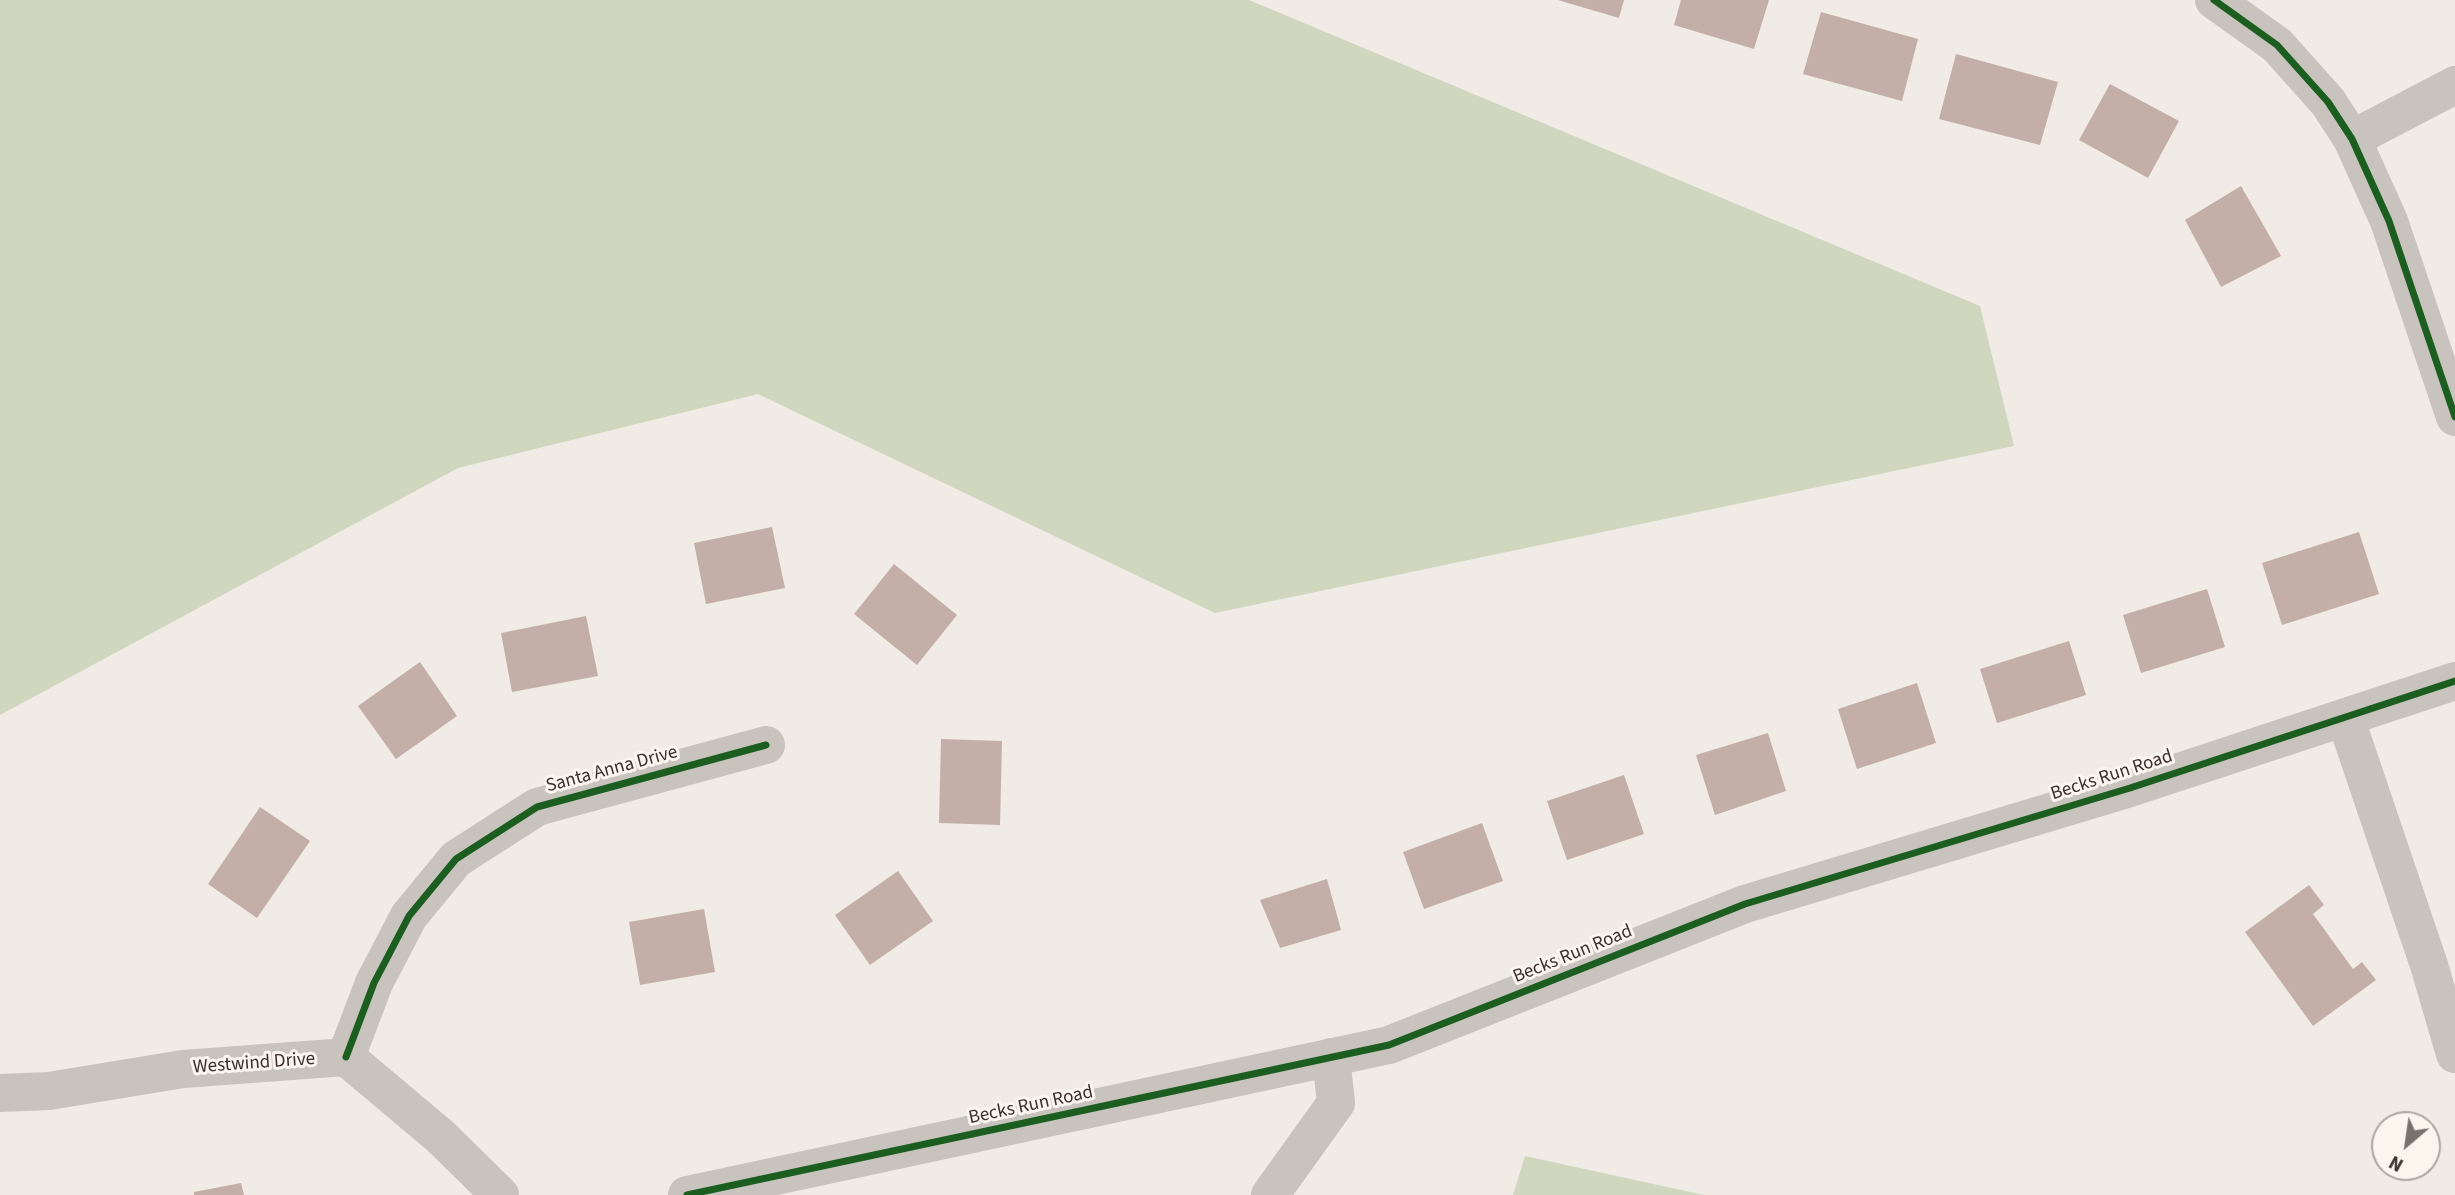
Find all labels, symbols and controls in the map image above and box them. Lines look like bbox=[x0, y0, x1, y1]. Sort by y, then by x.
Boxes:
street label: Santa Anna Drive bbox=[544, 741, 680, 799]
street label: Becks Run Road bbox=[2048, 746, 2176, 806]
street label: Becks Run Road bbox=[1510, 921, 1636, 989]
street label: Westwind Drive bbox=[192, 1048, 316, 1080]
street label: Becks Run Road bbox=[967, 1082, 1095, 1130]
north arrow bbox=[2371, 1111, 2441, 1181]
text: N bbox=[2384, 1148, 2409, 1178]

